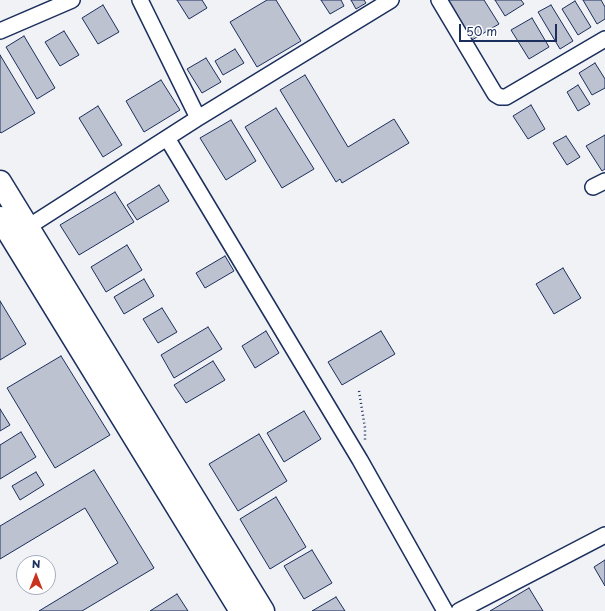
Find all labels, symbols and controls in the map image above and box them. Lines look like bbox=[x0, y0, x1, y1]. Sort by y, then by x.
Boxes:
scale bar bbox=[461, 16, 559, 42]
text: 50 m bbox=[466, 22, 497, 40]
north arrow bbox=[16, 555, 56, 595]
text: N bbox=[32, 555, 40, 572]

